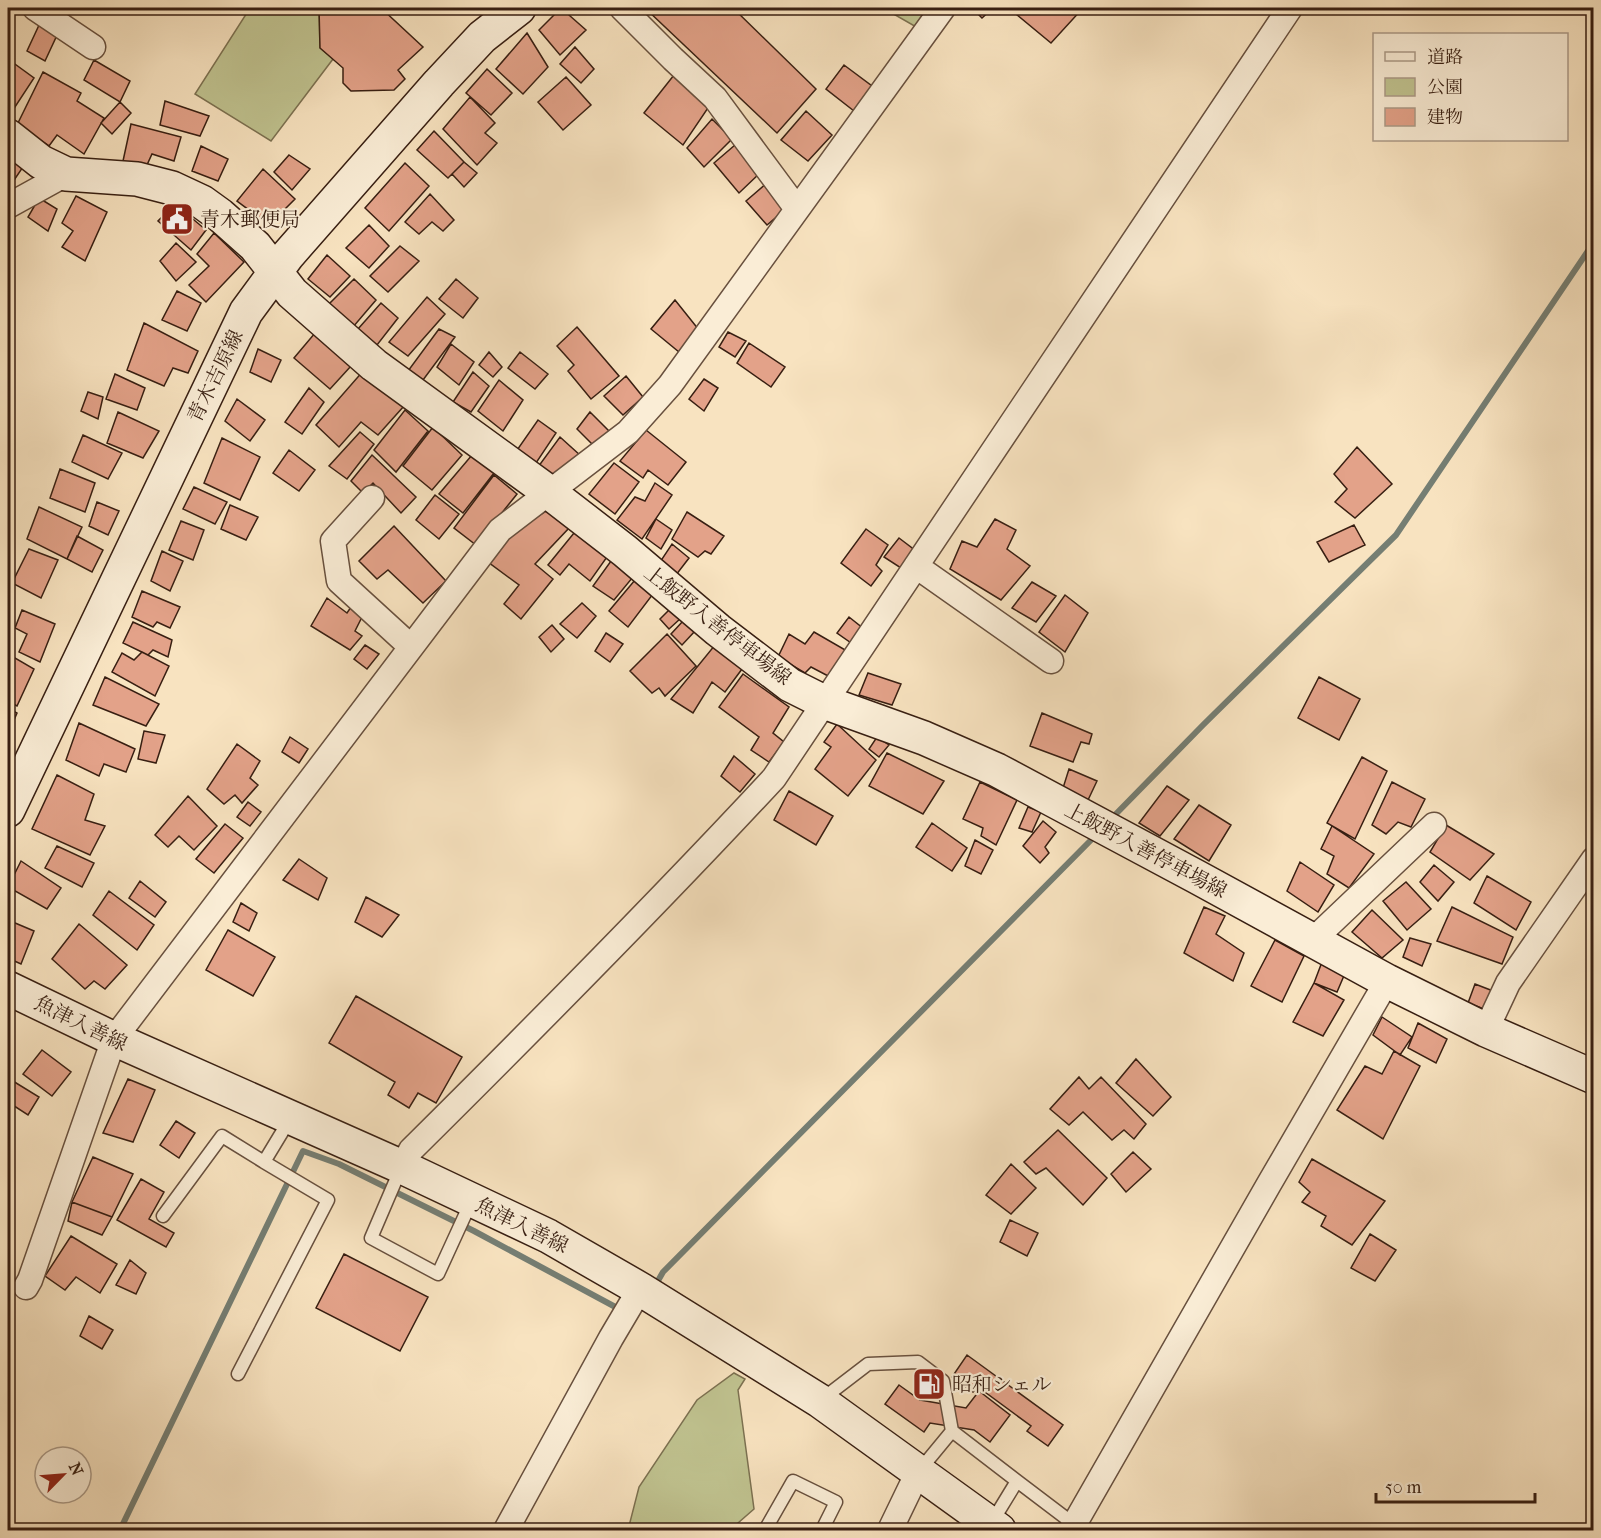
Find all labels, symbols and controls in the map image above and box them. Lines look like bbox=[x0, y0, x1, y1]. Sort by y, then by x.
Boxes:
legend bbox=[1373, 33, 1568, 141]
text: 道路 bbox=[1427, 47, 1463, 68]
text: 公園 bbox=[1427, 77, 1463, 98]
text: 建物 bbox=[1427, 107, 1463, 128]
public building icon: 青木郵便局 bbox=[159, 201, 195, 237]
place label: 青木郵便局 bbox=[200, 208, 300, 231]
street label: 青木吉原線 bbox=[183, 326, 248, 426]
street label: 上飯野入善停車場線 bbox=[640, 561, 796, 690]
street label: 上飯野入善停車場線 bbox=[1061, 798, 1231, 903]
street label: 魚津入善線 bbox=[31, 991, 131, 1056]
street label: 魚津入善線 bbox=[472, 1193, 572, 1258]
fuel station icon: 昭和シェル bbox=[911, 1366, 947, 1402]
place label: 昭和シェル bbox=[952, 1373, 1052, 1396]
north arrow bbox=[33, 1445, 93, 1505]
text: N bbox=[65, 1459, 88, 1479]
scale bar bbox=[1376, 1466, 1535, 1504]
text: 50 m bbox=[1385, 1477, 1422, 1498]

